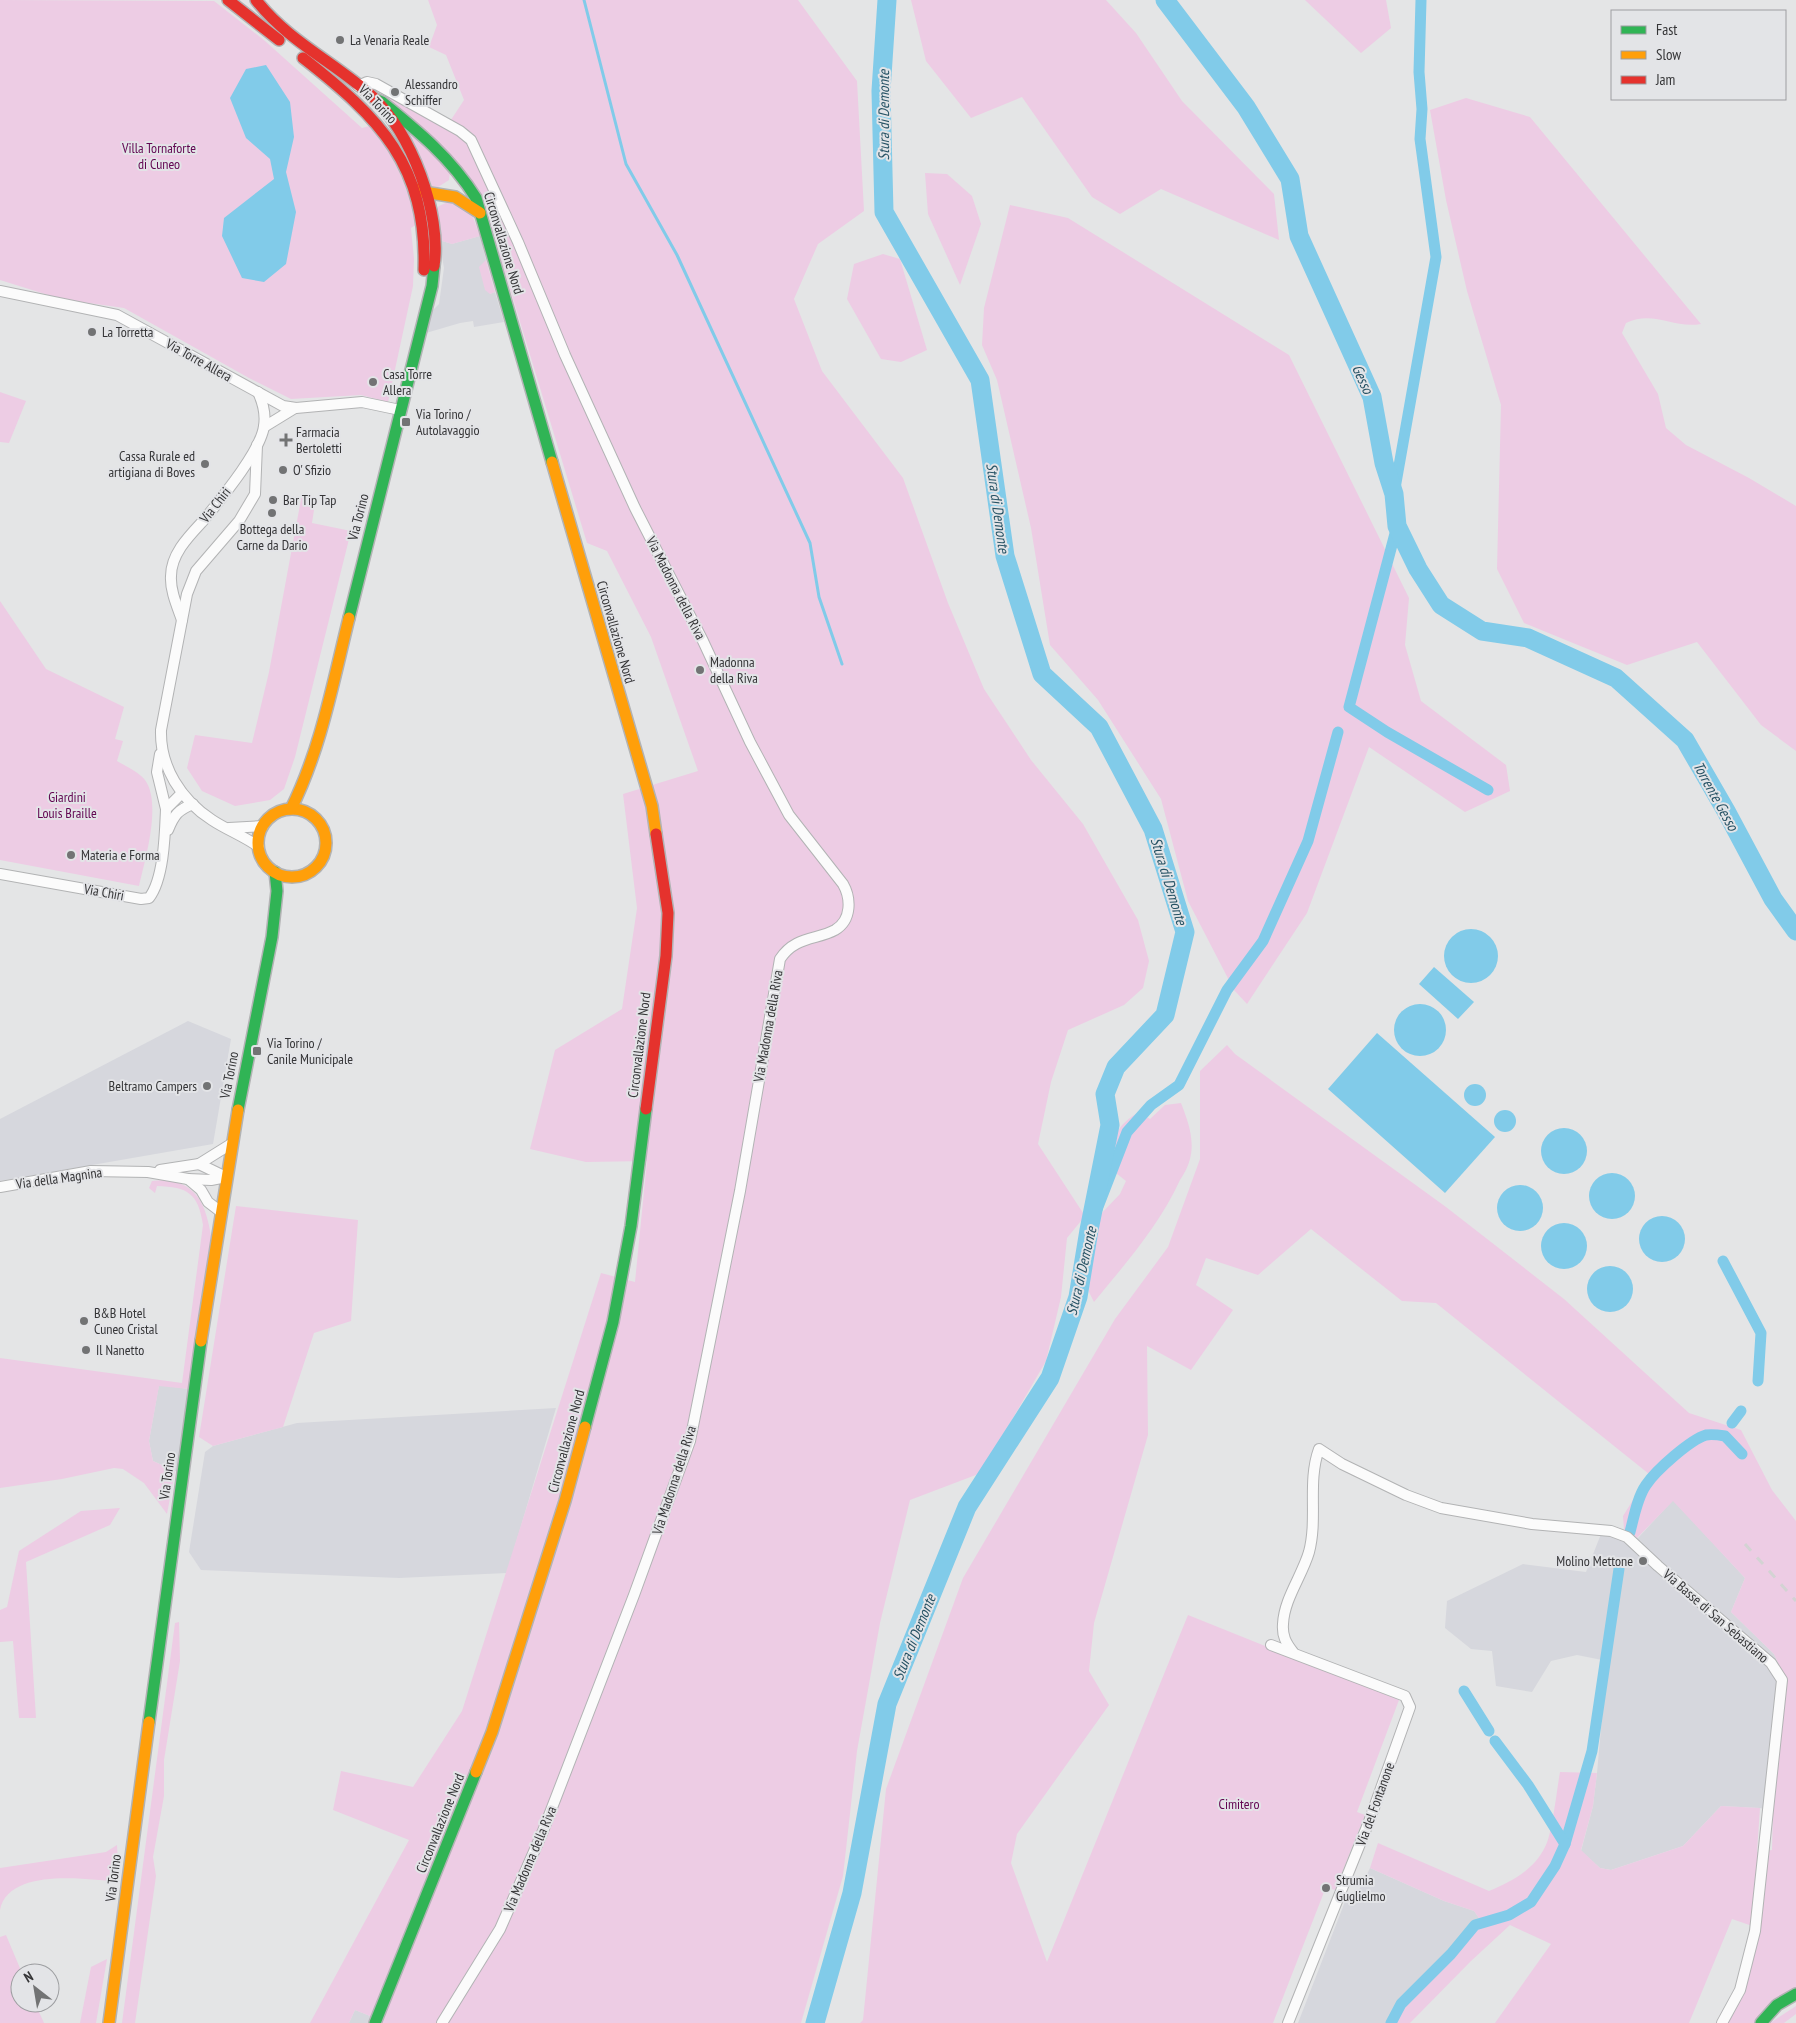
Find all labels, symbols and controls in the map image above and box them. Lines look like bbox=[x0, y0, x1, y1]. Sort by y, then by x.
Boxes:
legend bbox=[1611, 10, 1786, 100]
text: Fast bbox=[1656, 20, 1677, 39]
place label: La Venaria Reale bbox=[350, 31, 429, 49]
marker: La Venaria Reale bbox=[334, 34, 346, 46]
text: Slow bbox=[1656, 45, 1681, 64]
water label: Stura di Demonte bbox=[874, 69, 893, 160]
text: Jam bbox=[1655, 70, 1675, 89]
place label: Alessandro Schiffer bbox=[405, 75, 458, 109]
street label: Via Torino bbox=[354, 80, 401, 127]
marker: Alessandro Schiffer bbox=[389, 86, 401, 98]
park label: Villa Tornaforte di Cuneo bbox=[121, 139, 196, 173]
street label: Circonvallazione Nord bbox=[480, 190, 528, 296]
place label: La Torretta bbox=[102, 323, 153, 341]
marker: La Torretta bbox=[86, 326, 98, 338]
street label: Via Torre Allera bbox=[162, 334, 235, 386]
water label: Gesso bbox=[1348, 361, 1378, 398]
place label: Casa Torre Allera bbox=[383, 365, 432, 399]
marker: Casa Torre Allera bbox=[367, 376, 379, 388]
place label: Via Torino / Autolavaggio bbox=[415, 405, 480, 439]
marker: Via Torino / Autolavaggio bbox=[400, 416, 412, 428]
place label: Farmacia Bertoletti bbox=[296, 423, 342, 457]
marker: Farmacia Bertoletti bbox=[280, 434, 292, 446]
place label: Cassa Rurale ed artigiana di Boves bbox=[108, 447, 195, 481]
marker: Cassa Rurale ed artigiana di Boves bbox=[199, 458, 211, 470]
place label: O' Sfizio bbox=[293, 461, 331, 479]
water label: Stura di Demonte bbox=[982, 462, 1014, 555]
marker: O' Sfizio bbox=[277, 464, 289, 476]
street label: Via Chiri bbox=[195, 483, 235, 527]
place label: Bar Tip Tap bbox=[283, 491, 336, 509]
street label: Via Torino bbox=[343, 492, 372, 543]
marker: Bar Tip Tap bbox=[267, 494, 279, 506]
marker: Bottega della Carne da Dario bbox=[266, 507, 278, 519]
place label: Bottega della Carne da Dario bbox=[236, 520, 308, 554]
street label: Via Madonna della Riva bbox=[642, 533, 710, 643]
street label: Circonvallazione Nord bbox=[593, 579, 639, 685]
place label: Madonna della Riva bbox=[710, 653, 758, 687]
marker: Madonna della Riva bbox=[694, 664, 706, 676]
water label: Torrente Gesso bbox=[1689, 758, 1744, 835]
park label: Giardini Louis Braille bbox=[37, 788, 97, 822]
water label: Stura di Demonte bbox=[1147, 835, 1192, 928]
place label: Materia e Forma bbox=[81, 846, 160, 864]
marker: Materia e Forma bbox=[65, 849, 77, 861]
street label: Via Chiri bbox=[81, 879, 126, 904]
street label: Via Madonna della Riva bbox=[749, 969, 787, 1084]
street label: Circonvallazione Nord bbox=[624, 991, 654, 1099]
place label: Via Torino / Canile Municipale bbox=[266, 1034, 353, 1068]
marker: Via Torino / Canile Municipale bbox=[251, 1045, 263, 1057]
street label: Via Torino bbox=[215, 1050, 242, 1101]
place label: Beltramo Campers bbox=[109, 1077, 197, 1095]
marker: Beltramo Campers bbox=[201, 1080, 213, 1092]
street label: Via della Magnina bbox=[14, 1163, 103, 1193]
water label: Stura di Demonte bbox=[1062, 1224, 1101, 1317]
place label: B&B Hotel Cuneo Cristal bbox=[94, 1304, 158, 1338]
marker: B&B Hotel Cuneo Cristal bbox=[78, 1315, 90, 1327]
place label: Il Nanetto bbox=[96, 1341, 144, 1359]
marker: Il Nanetto bbox=[80, 1344, 92, 1356]
street label: Circonvallazione Nord bbox=[544, 1388, 588, 1494]
street label: Via Madonna della Riva bbox=[648, 1423, 700, 1538]
street label: Via Torino bbox=[155, 1451, 179, 1502]
place label: Molino Mettone bbox=[1556, 1552, 1633, 1570]
marker: Molino Mettone bbox=[1637, 1555, 1649, 1567]
street label: Via Basse di San Sebastiano bbox=[1659, 1565, 1773, 1667]
water label: Stura di Demonte bbox=[888, 1591, 940, 1682]
street label: Via del Fontanone bbox=[1351, 1760, 1399, 1849]
street label: Circonvallazione Nord bbox=[412, 1771, 468, 1875]
park label: Cimitero bbox=[1218, 1795, 1260, 1813]
street label: Via Madonna della Riva bbox=[499, 1803, 560, 1916]
street label: Via Torino bbox=[101, 1853, 125, 1904]
place label: Strumia Guglielmo bbox=[1336, 1871, 1386, 1905]
marker: Strumia Guglielmo bbox=[1320, 1882, 1332, 1894]
north arrow bbox=[10, 1963, 60, 2013]
text: N bbox=[20, 1967, 36, 1987]

